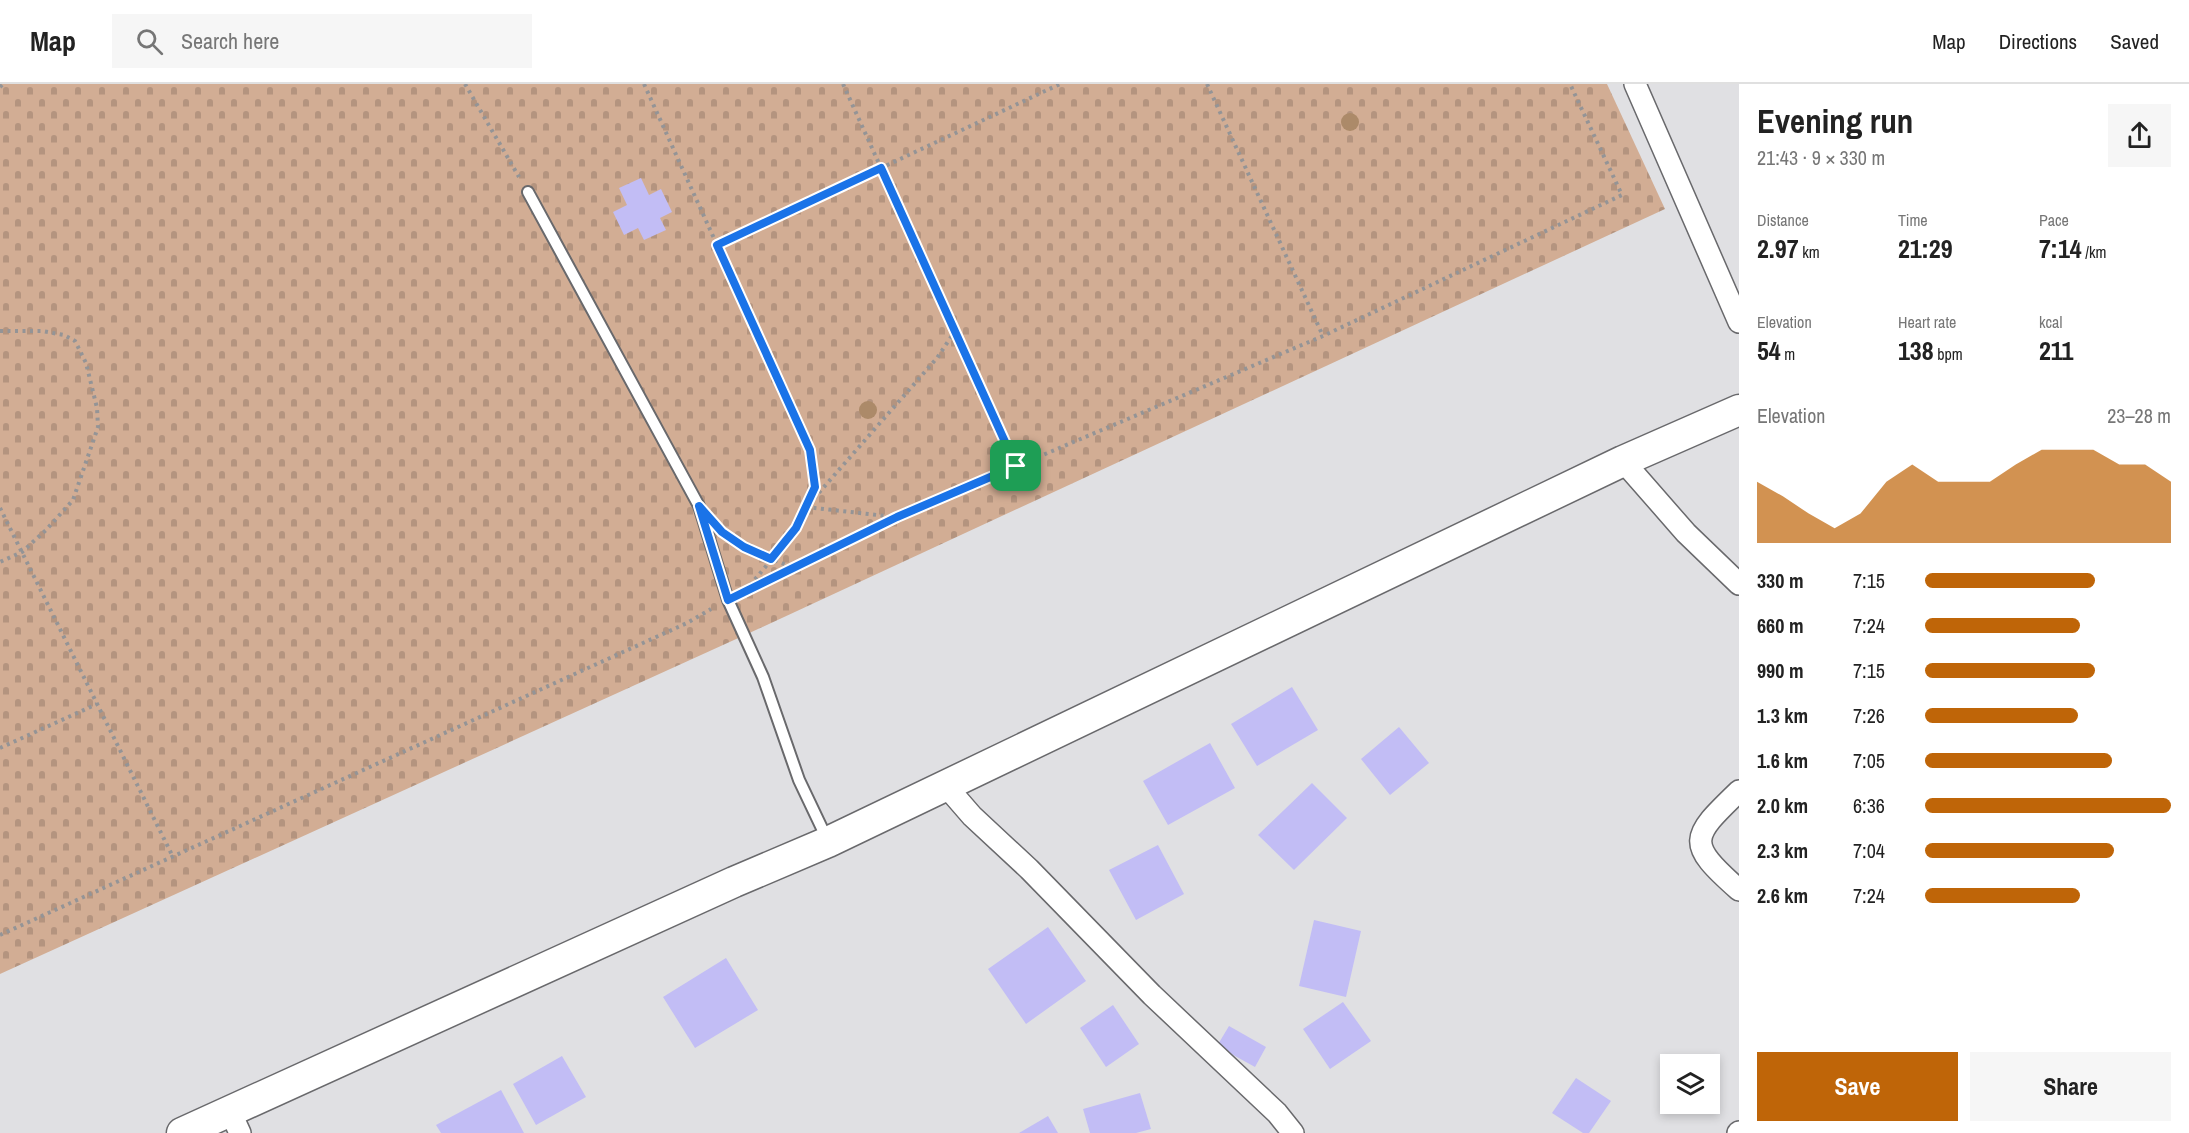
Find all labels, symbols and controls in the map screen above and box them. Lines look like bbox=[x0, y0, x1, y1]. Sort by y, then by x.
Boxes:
search box bbox=[112, 14, 532, 68]
text: Map bbox=[30, 22, 76, 60]
icon: search bbox=[133, 25, 166, 58]
text: Search here bbox=[181, 26, 279, 56]
text: Map bbox=[1932, 27, 1966, 56]
text: Directions bbox=[1999, 27, 2077, 56]
text: Saved bbox=[2110, 27, 2159, 56]
text: Evening run bbox=[1757, 99, 1913, 143]
button: share bbox=[2108, 104, 2171, 167]
text: 21:43 · 9 × 330 m bbox=[1757, 144, 1885, 171]
text: Distance bbox=[1757, 209, 1809, 231]
text: Time bbox=[1898, 209, 1928, 231]
text: Pace bbox=[2039, 209, 2069, 231]
text: 2.97 bbox=[1757, 231, 1799, 266]
text: 21:29 bbox=[1898, 231, 1953, 266]
text: 7:14 bbox=[2039, 231, 2082, 266]
text: km bbox=[1799, 241, 1820, 263]
text: /km bbox=[2082, 241, 2106, 263]
text: Elevation bbox=[1757, 311, 1812, 333]
text: Heart rate bbox=[1898, 311, 1956, 333]
text: kcal bbox=[2039, 311, 2062, 333]
text: 54 bbox=[1757, 333, 1781, 368]
text: 138 bbox=[1898, 333, 1934, 368]
text: 211 bbox=[2039, 333, 2073, 368]
text: m bbox=[1781, 343, 1795, 365]
text: bpm bbox=[1934, 343, 1963, 365]
text: Elevation bbox=[1757, 402, 1825, 429]
text: 23–28 m bbox=[2107, 402, 2171, 429]
pin bbox=[990, 440, 1041, 491]
icon: arrive bbox=[999, 449, 1032, 482]
text: 330 m bbox=[1757, 567, 1804, 594]
text: 7:15 bbox=[1853, 567, 1885, 594]
text: 660 m bbox=[1757, 612, 1804, 639]
text: 7:24 bbox=[1853, 612, 1885, 639]
text: 990 m bbox=[1757, 657, 1804, 684]
text: 7:15 bbox=[1853, 657, 1885, 684]
text: 1.3 km bbox=[1757, 702, 1808, 729]
text: 7:26 bbox=[1853, 702, 1885, 729]
text: 1.6 km bbox=[1757, 747, 1808, 774]
text: 7:05 bbox=[1853, 747, 1885, 774]
text: 2.0 km bbox=[1757, 792, 1808, 819]
text: 6:36 bbox=[1853, 792, 1885, 819]
text: 2.3 km bbox=[1757, 837, 1808, 864]
text: 7:04 bbox=[1853, 837, 1885, 864]
text: 2.6 km bbox=[1757, 882, 1808, 909]
text: 7:24 bbox=[1853, 882, 1885, 909]
button: Save bbox=[1757, 1052, 1958, 1121]
button: Share bbox=[1970, 1052, 2171, 1121]
map controls bbox=[1660, 1054, 1720, 1114]
button: layers bbox=[1660, 1054, 1720, 1114]

